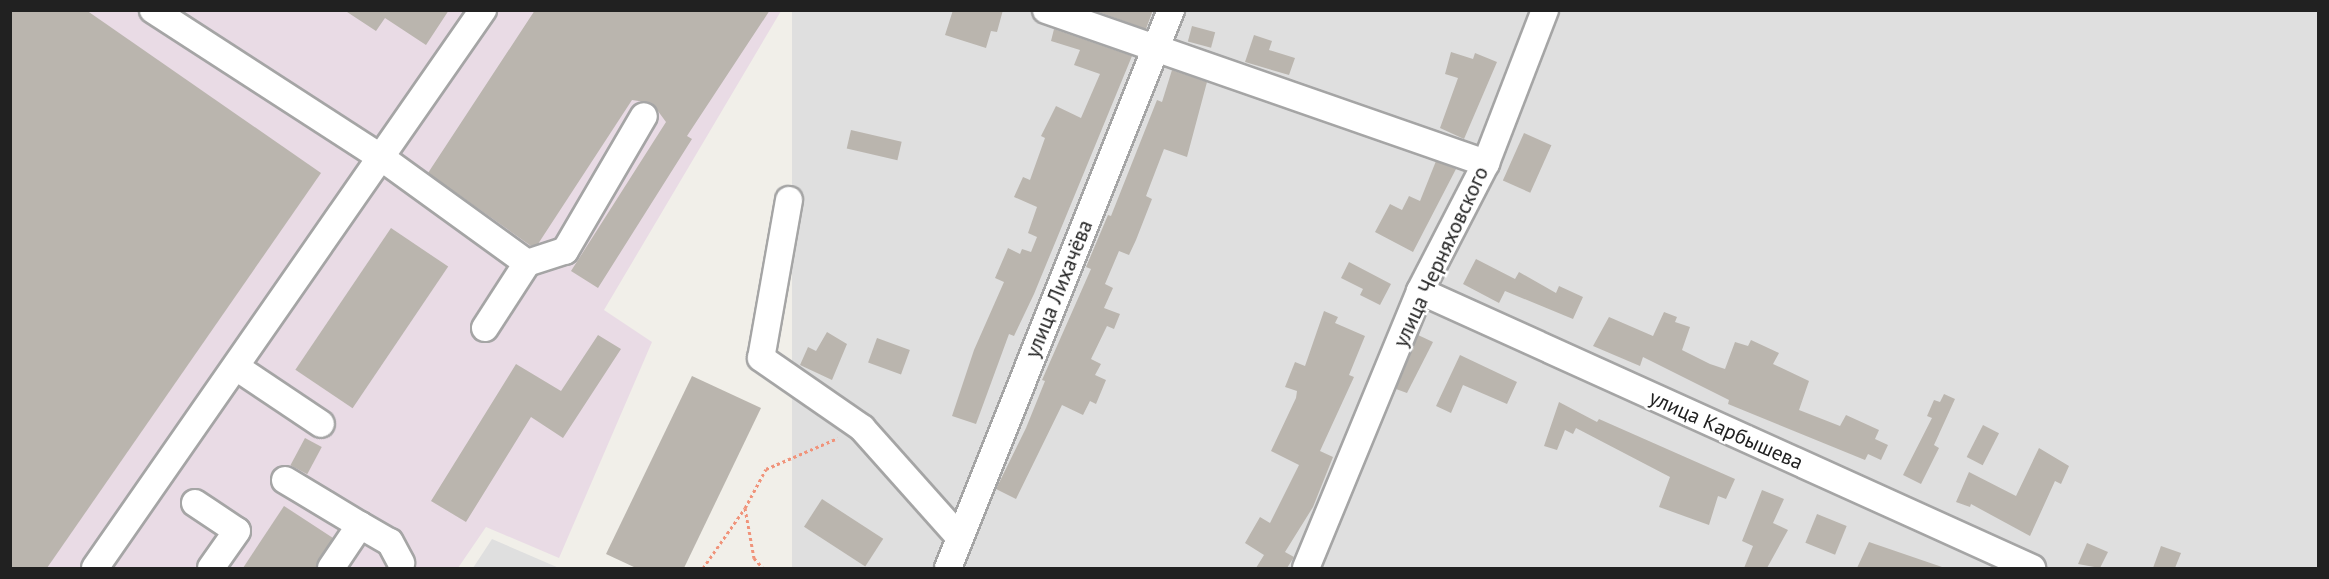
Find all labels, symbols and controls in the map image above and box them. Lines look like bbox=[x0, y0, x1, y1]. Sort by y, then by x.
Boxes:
street label: улица Черняховского bbox=[1388, 163, 1494, 351]
street label: улица Лихачёва bbox=[1020, 216, 1098, 362]
street label: улица Карбышева bbox=[1645, 385, 1807, 475]

